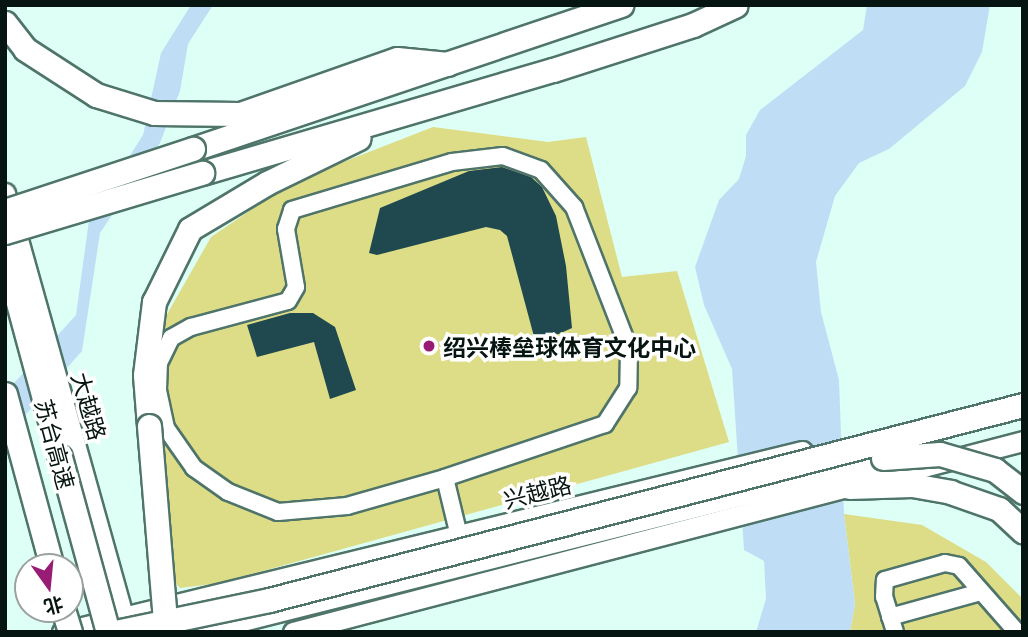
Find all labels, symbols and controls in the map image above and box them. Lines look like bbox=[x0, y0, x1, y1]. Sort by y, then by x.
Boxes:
place label: 绍兴棒垒球体育文化中心 bbox=[443, 332, 696, 360]
marker: 绍兴棒垒球体育文化中心 bbox=[421, 338, 437, 354]
street label: 大越路 bbox=[67, 369, 113, 443]
street label: 苏台高速 bbox=[31, 396, 81, 492]
street label: 兴越路 bbox=[500, 469, 574, 513]
north arrow bbox=[14, 553, 84, 623]
text: 北 bbox=[41, 590, 67, 622]

